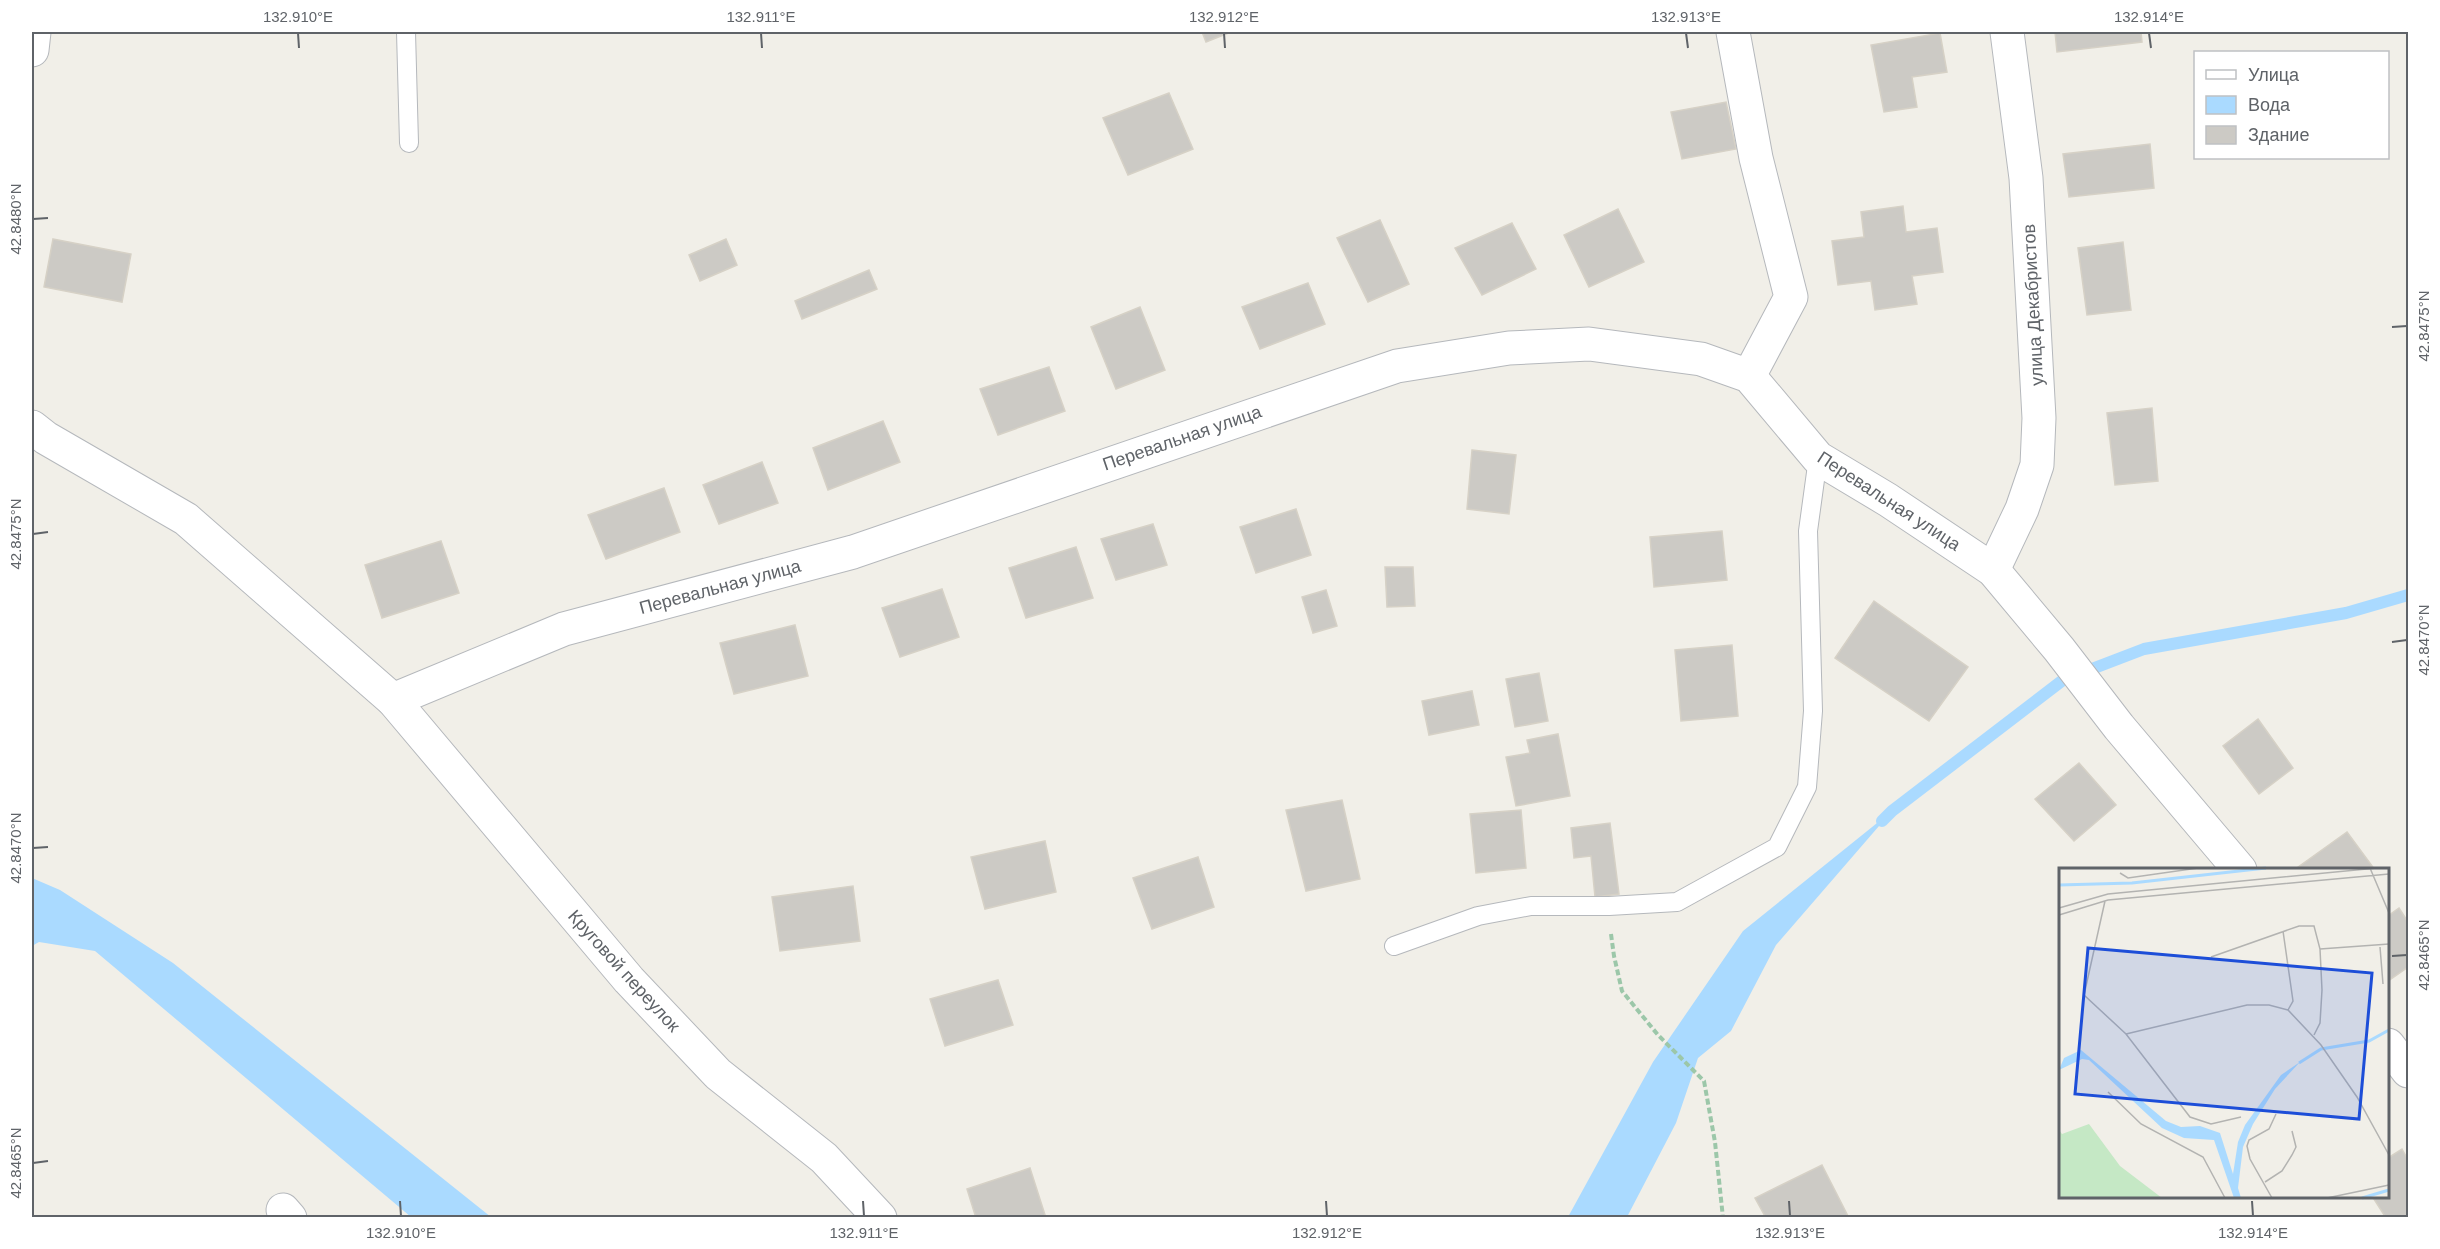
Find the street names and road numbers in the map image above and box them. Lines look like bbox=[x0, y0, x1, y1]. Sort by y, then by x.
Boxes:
street label: улица Декабристов bbox=[2019, 224, 2047, 386]
street label: Перевальная улица bbox=[1100, 401, 1265, 475]
street label: Перевальная улица bbox=[1814, 447, 1965, 555]
street label: Перевальная улица bbox=[637, 556, 804, 618]
street label: Круговой переулок bbox=[564, 906, 684, 1036]

